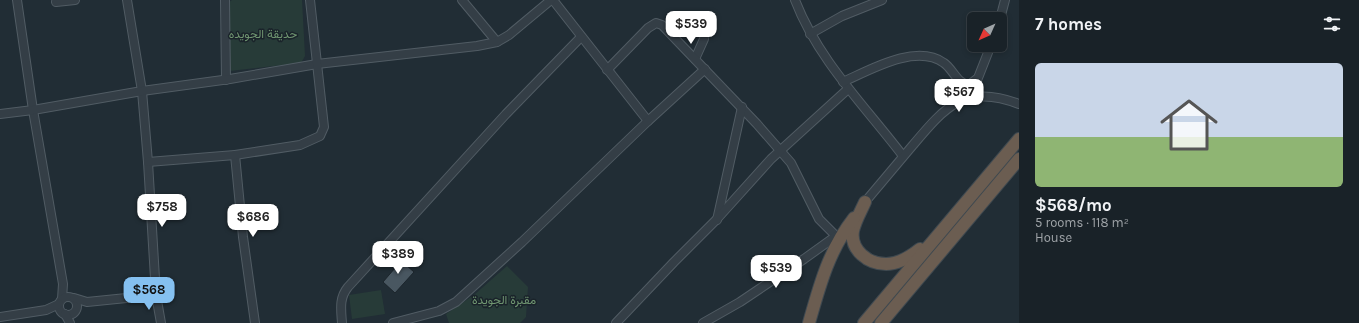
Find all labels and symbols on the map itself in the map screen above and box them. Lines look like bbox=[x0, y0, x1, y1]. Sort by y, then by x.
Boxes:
pin: $539 bbox=[667, 11, 715, 45]
north arrow bbox=[967, 12, 1007, 52]
park label: حديقة الجويده bbox=[229, 27, 297, 42]
pin: $567 bbox=[935, 79, 983, 113]
pin: $758 bbox=[138, 194, 186, 228]
pin: $686 bbox=[229, 204, 277, 238]
pin: $389 bbox=[374, 241, 422, 275]
pin: $539 bbox=[752, 255, 800, 289]
pin: $568 bbox=[125, 277, 173, 311]
park label: مقبرة الجويدة bbox=[472, 293, 536, 308]

